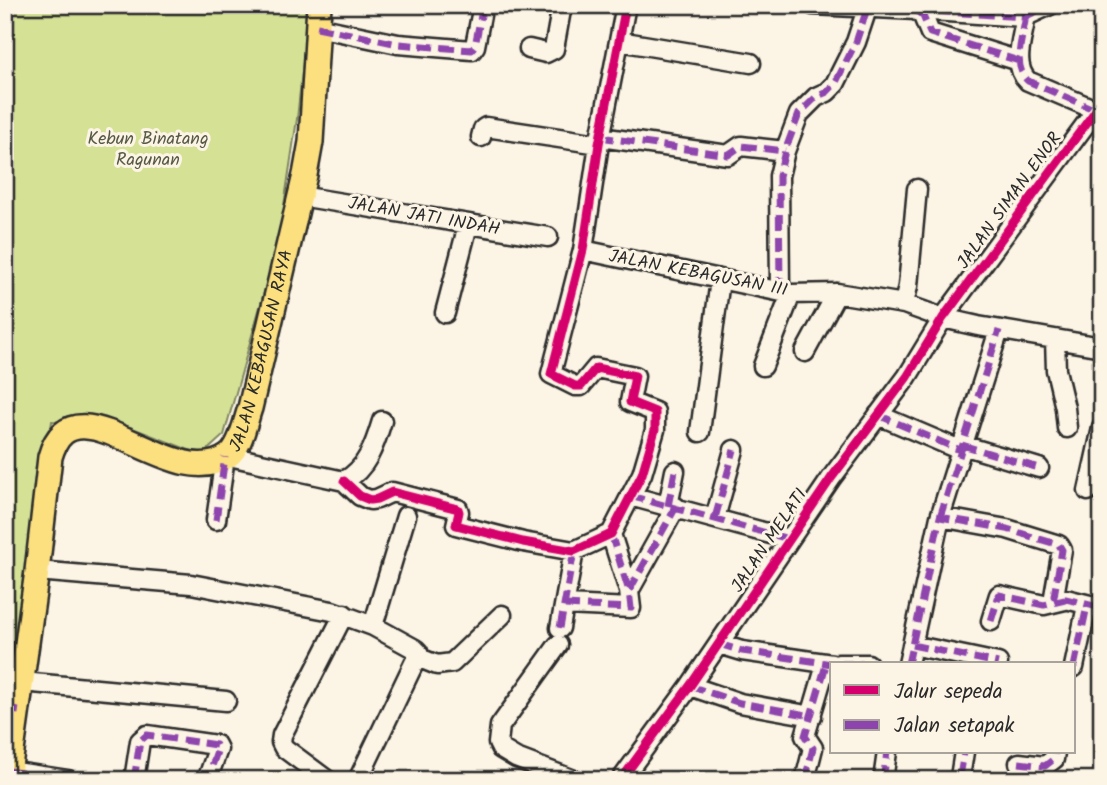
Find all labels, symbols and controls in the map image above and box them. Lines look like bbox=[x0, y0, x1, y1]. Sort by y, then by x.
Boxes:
park label: Kebun Binatang Ragunan bbox=[88, 125, 209, 175]
street label: JALAN SIMAN ENOR bbox=[950, 126, 1070, 276]
street label: JALAN JATI INDAH bbox=[346, 189, 502, 245]
street label: JALAN KEBAGUSAN III bbox=[606, 242, 790, 306]
street label: JALAN KEBAGUSAN RAYA bbox=[222, 247, 301, 458]
street label: JALAN MELATI bbox=[724, 483, 816, 599]
legend bbox=[830, 662, 1076, 754]
text: Jalur sepeda bbox=[894, 676, 1003, 709]
text: Jalan setapak bbox=[894, 710, 1015, 743]

